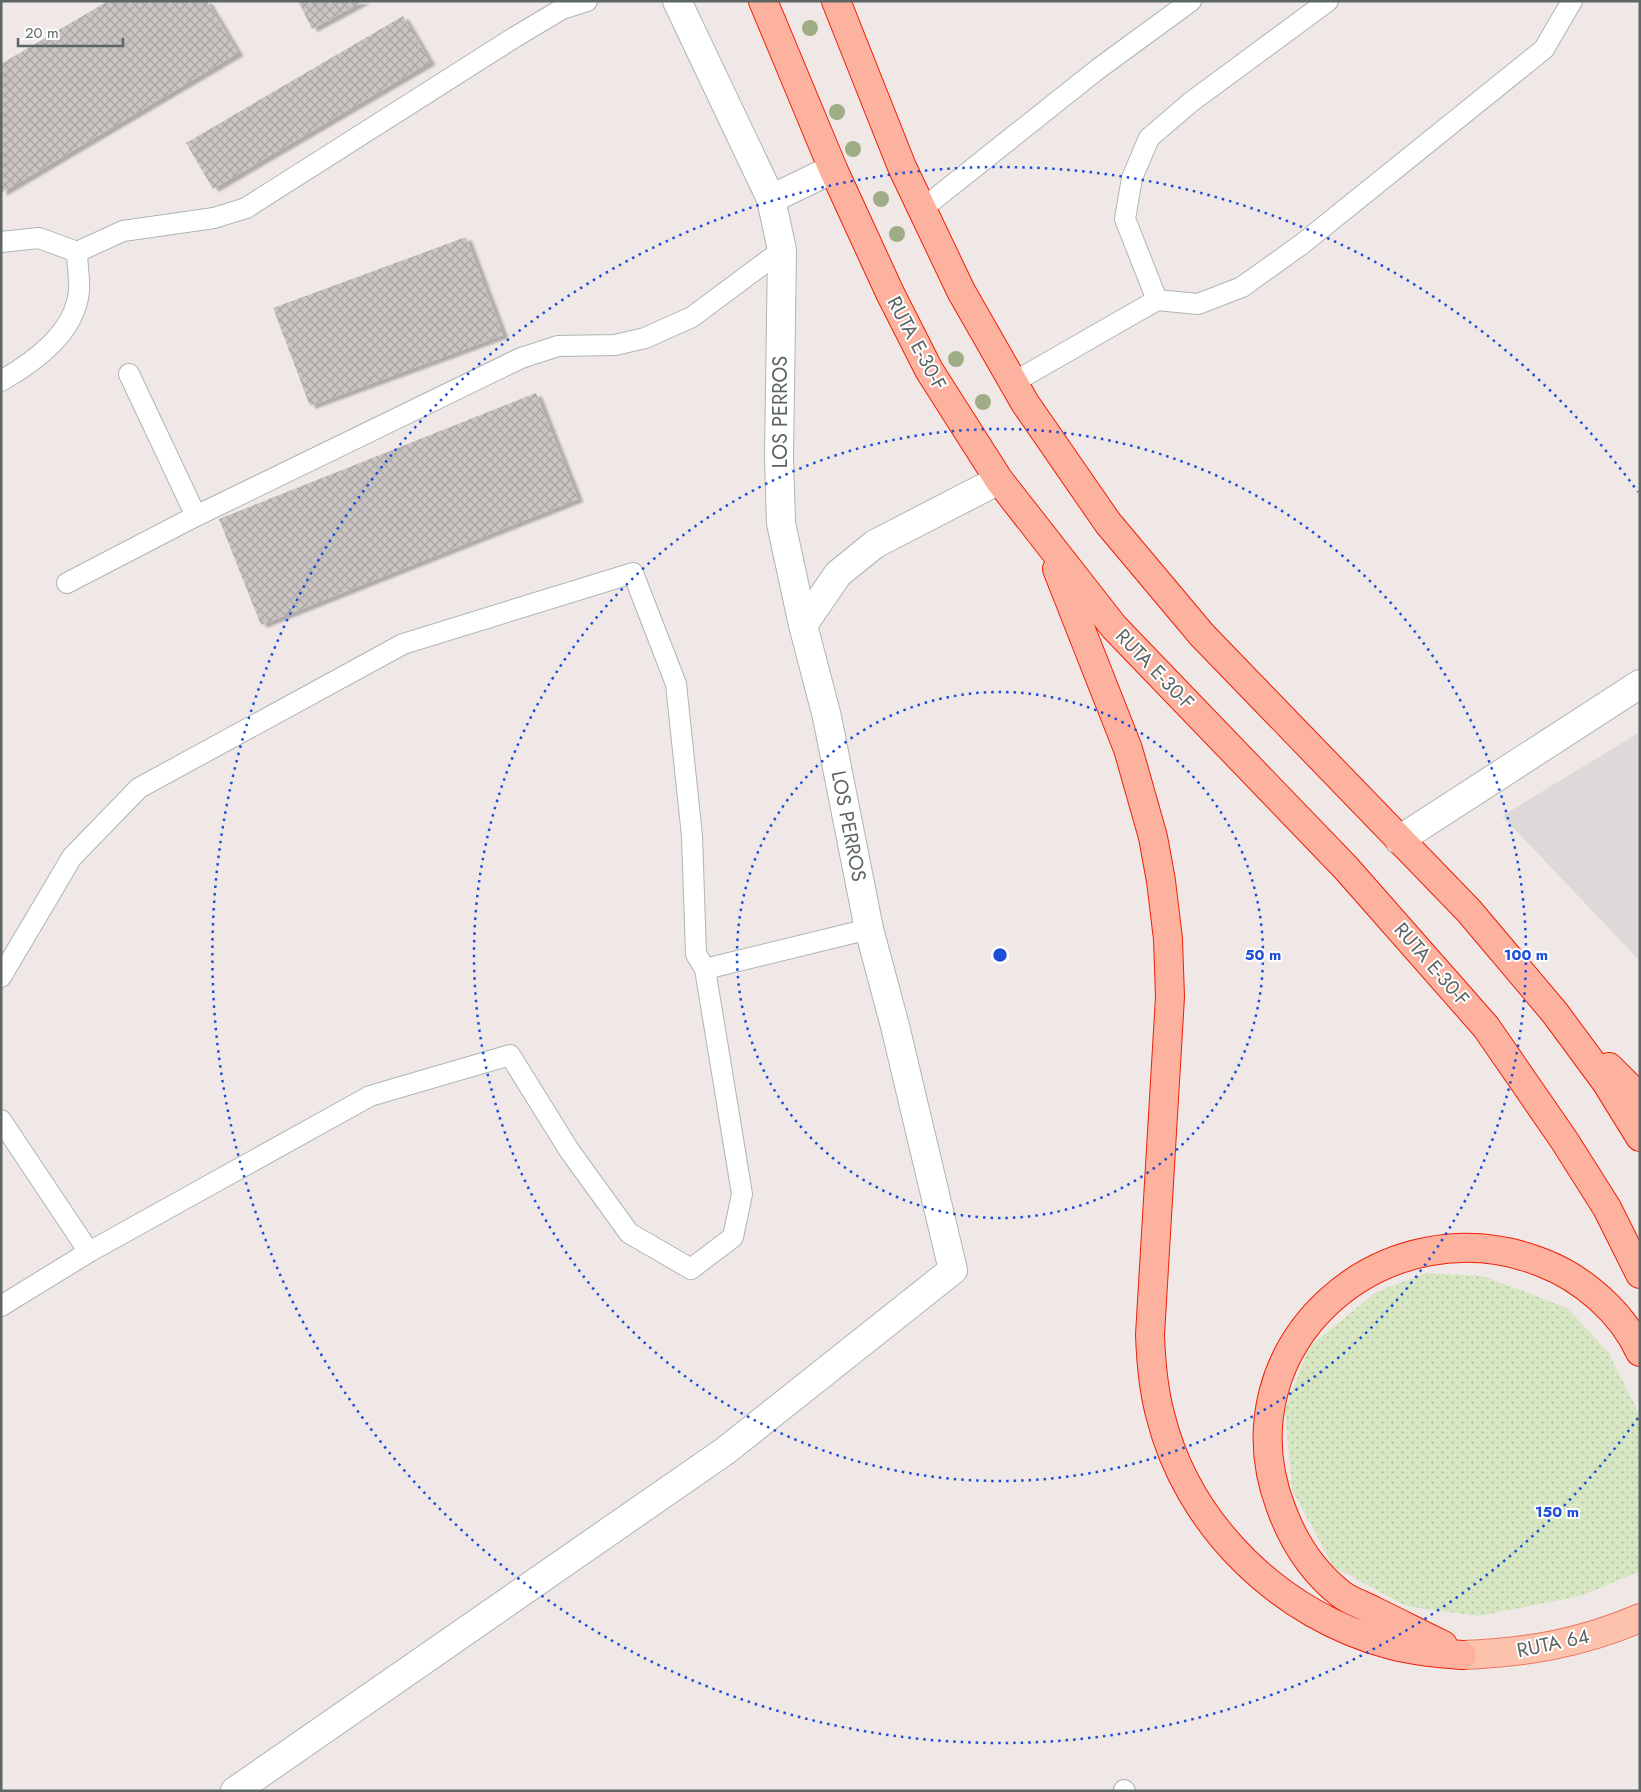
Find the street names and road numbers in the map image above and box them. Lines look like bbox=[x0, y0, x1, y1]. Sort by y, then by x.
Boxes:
street label: RUTA E-30-F bbox=[880, 291, 953, 395]
street label: LOS PERROS bbox=[766, 356, 795, 468]
street label: RUTA E-30-F bbox=[1109, 622, 1201, 716]
street label: LOS PERROS bbox=[824, 768, 873, 884]
street label: RUTA E-30-F bbox=[1387, 916, 1476, 1013]
street label: RUTA 64 bbox=[1514, 1622, 1592, 1665]

